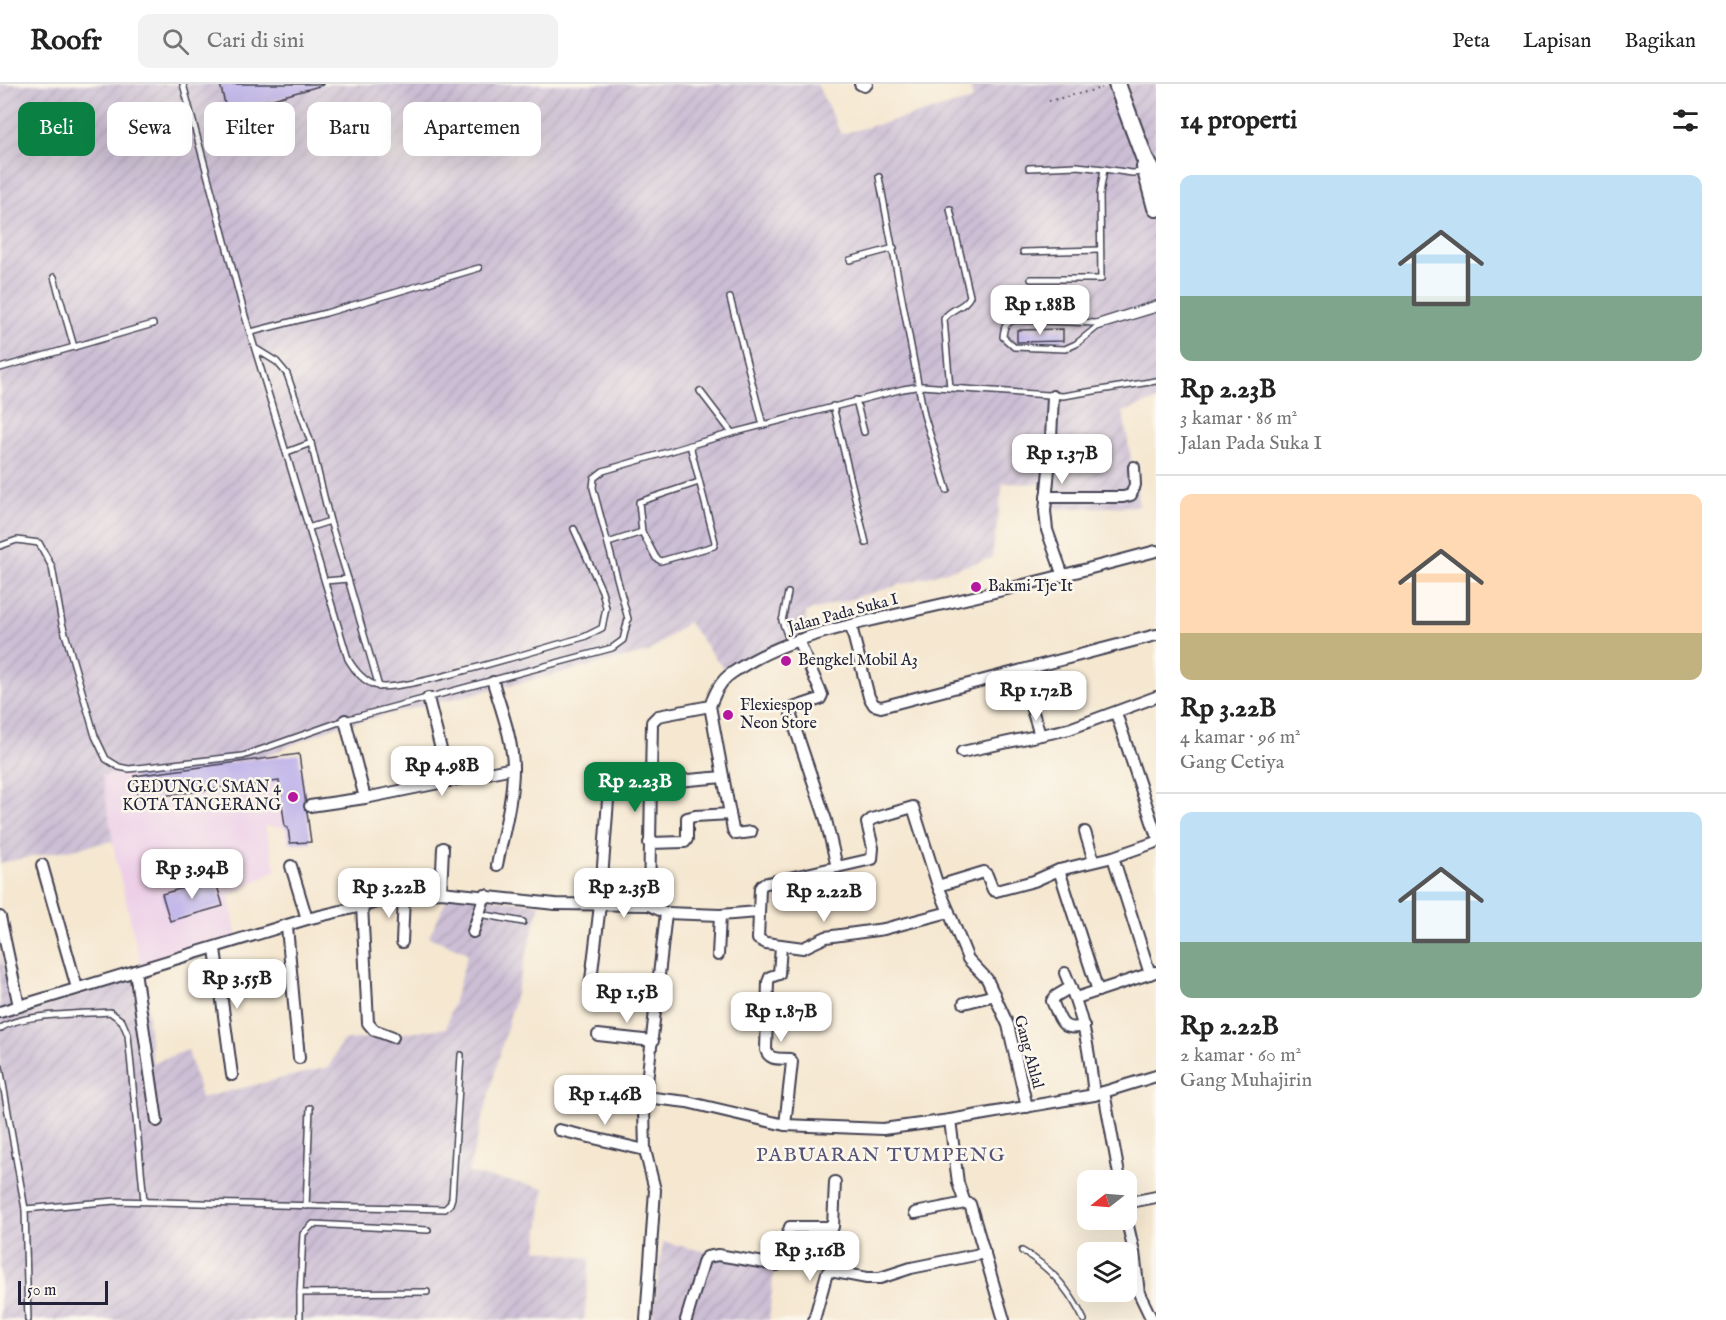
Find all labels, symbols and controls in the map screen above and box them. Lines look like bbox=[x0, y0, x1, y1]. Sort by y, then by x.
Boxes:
search box bbox=[138, 14, 558, 68]
text: Roofr bbox=[30, 24, 102, 59]
icon: search bbox=[159, 25, 192, 58]
text: Cari di sini bbox=[207, 27, 304, 55]
text: Peta bbox=[1452, 28, 1490, 55]
text: Lapisan bbox=[1523, 28, 1592, 55]
text: Bagikan bbox=[1625, 28, 1696, 55]
chip: Beli bbox=[18, 102, 95, 156]
chip: Sewa bbox=[107, 102, 192, 156]
chip: Filter bbox=[204, 102, 295, 156]
chip: Baru bbox=[307, 102, 391, 156]
chip: Apartemen bbox=[403, 102, 541, 156]
text: 14 properti bbox=[1180, 104, 1297, 137]
icon: filters bbox=[1669, 104, 1702, 137]
icon: home bbox=[1387, 214, 1495, 322]
pin: Rp 1.88B bbox=[978, 285, 1102, 336]
text: Rp 1.88B bbox=[1005, 292, 1075, 317]
text: Rp 2.23B bbox=[1180, 373, 1276, 406]
text: 3 kamar · 86 m² bbox=[1180, 406, 1297, 431]
text: Jalan Pada Suka I bbox=[1180, 431, 1322, 456]
pin: Rp 1.37B bbox=[1000, 434, 1124, 485]
text: Rp 1.37B bbox=[1026, 441, 1098, 466]
icon: home bbox=[1387, 533, 1495, 641]
place label: Bakmi Tje It bbox=[988, 577, 1073, 597]
marker: Bakmi Tje It bbox=[969, 580, 983, 594]
street label: Jalan Pada Suka I bbox=[784, 590, 901, 639]
place label: Bengkel Mobil A3 bbox=[798, 651, 918, 671]
marker: Bengkel Mobil A3 bbox=[779, 654, 793, 668]
pin: Rp 1.72B bbox=[974, 671, 1098, 722]
text: Rp 1.72B bbox=[1000, 678, 1072, 703]
text: Rp 3.22B bbox=[1180, 692, 1276, 725]
place label: Flexiespop Neon Store bbox=[740, 696, 817, 734]
marker: Flexiespop Neon Store bbox=[721, 708, 735, 722]
text: 4 kamar · 96 m² bbox=[1180, 725, 1301, 750]
pin: Rp 4.98B bbox=[380, 746, 504, 797]
text: Gang Cetiya bbox=[1180, 750, 1284, 775]
text: Rp 4.98B bbox=[405, 753, 479, 778]
pin: Rp 2.23B bbox=[573, 762, 697, 813]
text: Rp 2.23B bbox=[598, 769, 672, 794]
place label: GEDUNG C SMAN 4 KOTA TANGERANG bbox=[122, 778, 281, 816]
marker: GEDUNG C SMAN 4 KOTA TANGERANG bbox=[286, 790, 300, 804]
pin: Rp 3.94B bbox=[130, 849, 254, 900]
icon: home bbox=[1387, 851, 1495, 959]
text: Rp 3.94B bbox=[155, 856, 229, 881]
pin: Rp 3.22B bbox=[327, 868, 451, 919]
pin: Rp 2.35B bbox=[562, 868, 686, 919]
pin: Rp 2.22B bbox=[762, 872, 886, 923]
text: Rp 3.22B bbox=[352, 875, 426, 900]
text: Rp 2.35B bbox=[588, 875, 660, 900]
text: Rp 2.22B bbox=[786, 879, 862, 904]
pin: Rp 3.55B bbox=[175, 959, 299, 1010]
text: Rp 3.55B bbox=[202, 966, 272, 991]
pin: Rp 1.5B bbox=[572, 973, 682, 1024]
text: Rp 1.5B bbox=[596, 980, 658, 1005]
pin: Rp 1.87B bbox=[719, 992, 843, 1043]
text: Rp 1.87B bbox=[745, 999, 817, 1024]
text: Rp 2.22B bbox=[1180, 1010, 1279, 1043]
street label: Gang Ahlal bbox=[1009, 1013, 1048, 1092]
text: 2 kamar · 60 m² bbox=[1180, 1043, 1301, 1068]
text: Gang Muhajirin bbox=[1180, 1068, 1312, 1093]
pin: Rp 1.46B bbox=[543, 1075, 667, 1126]
text: Rp 1.46B bbox=[568, 1082, 642, 1107]
district label: PABUARAN TUMPENG bbox=[756, 1143, 1006, 1168]
north arrow bbox=[1077, 1170, 1137, 1230]
map controls bbox=[1077, 1170, 1137, 1302]
pin: Rp 3.16B bbox=[748, 1231, 872, 1282]
text: Rp 3.16B bbox=[774, 1238, 846, 1263]
button: layers bbox=[1077, 1242, 1137, 1302]
scale bar bbox=[18, 1278, 108, 1306]
text: 50 m bbox=[27, 1281, 56, 1301]

